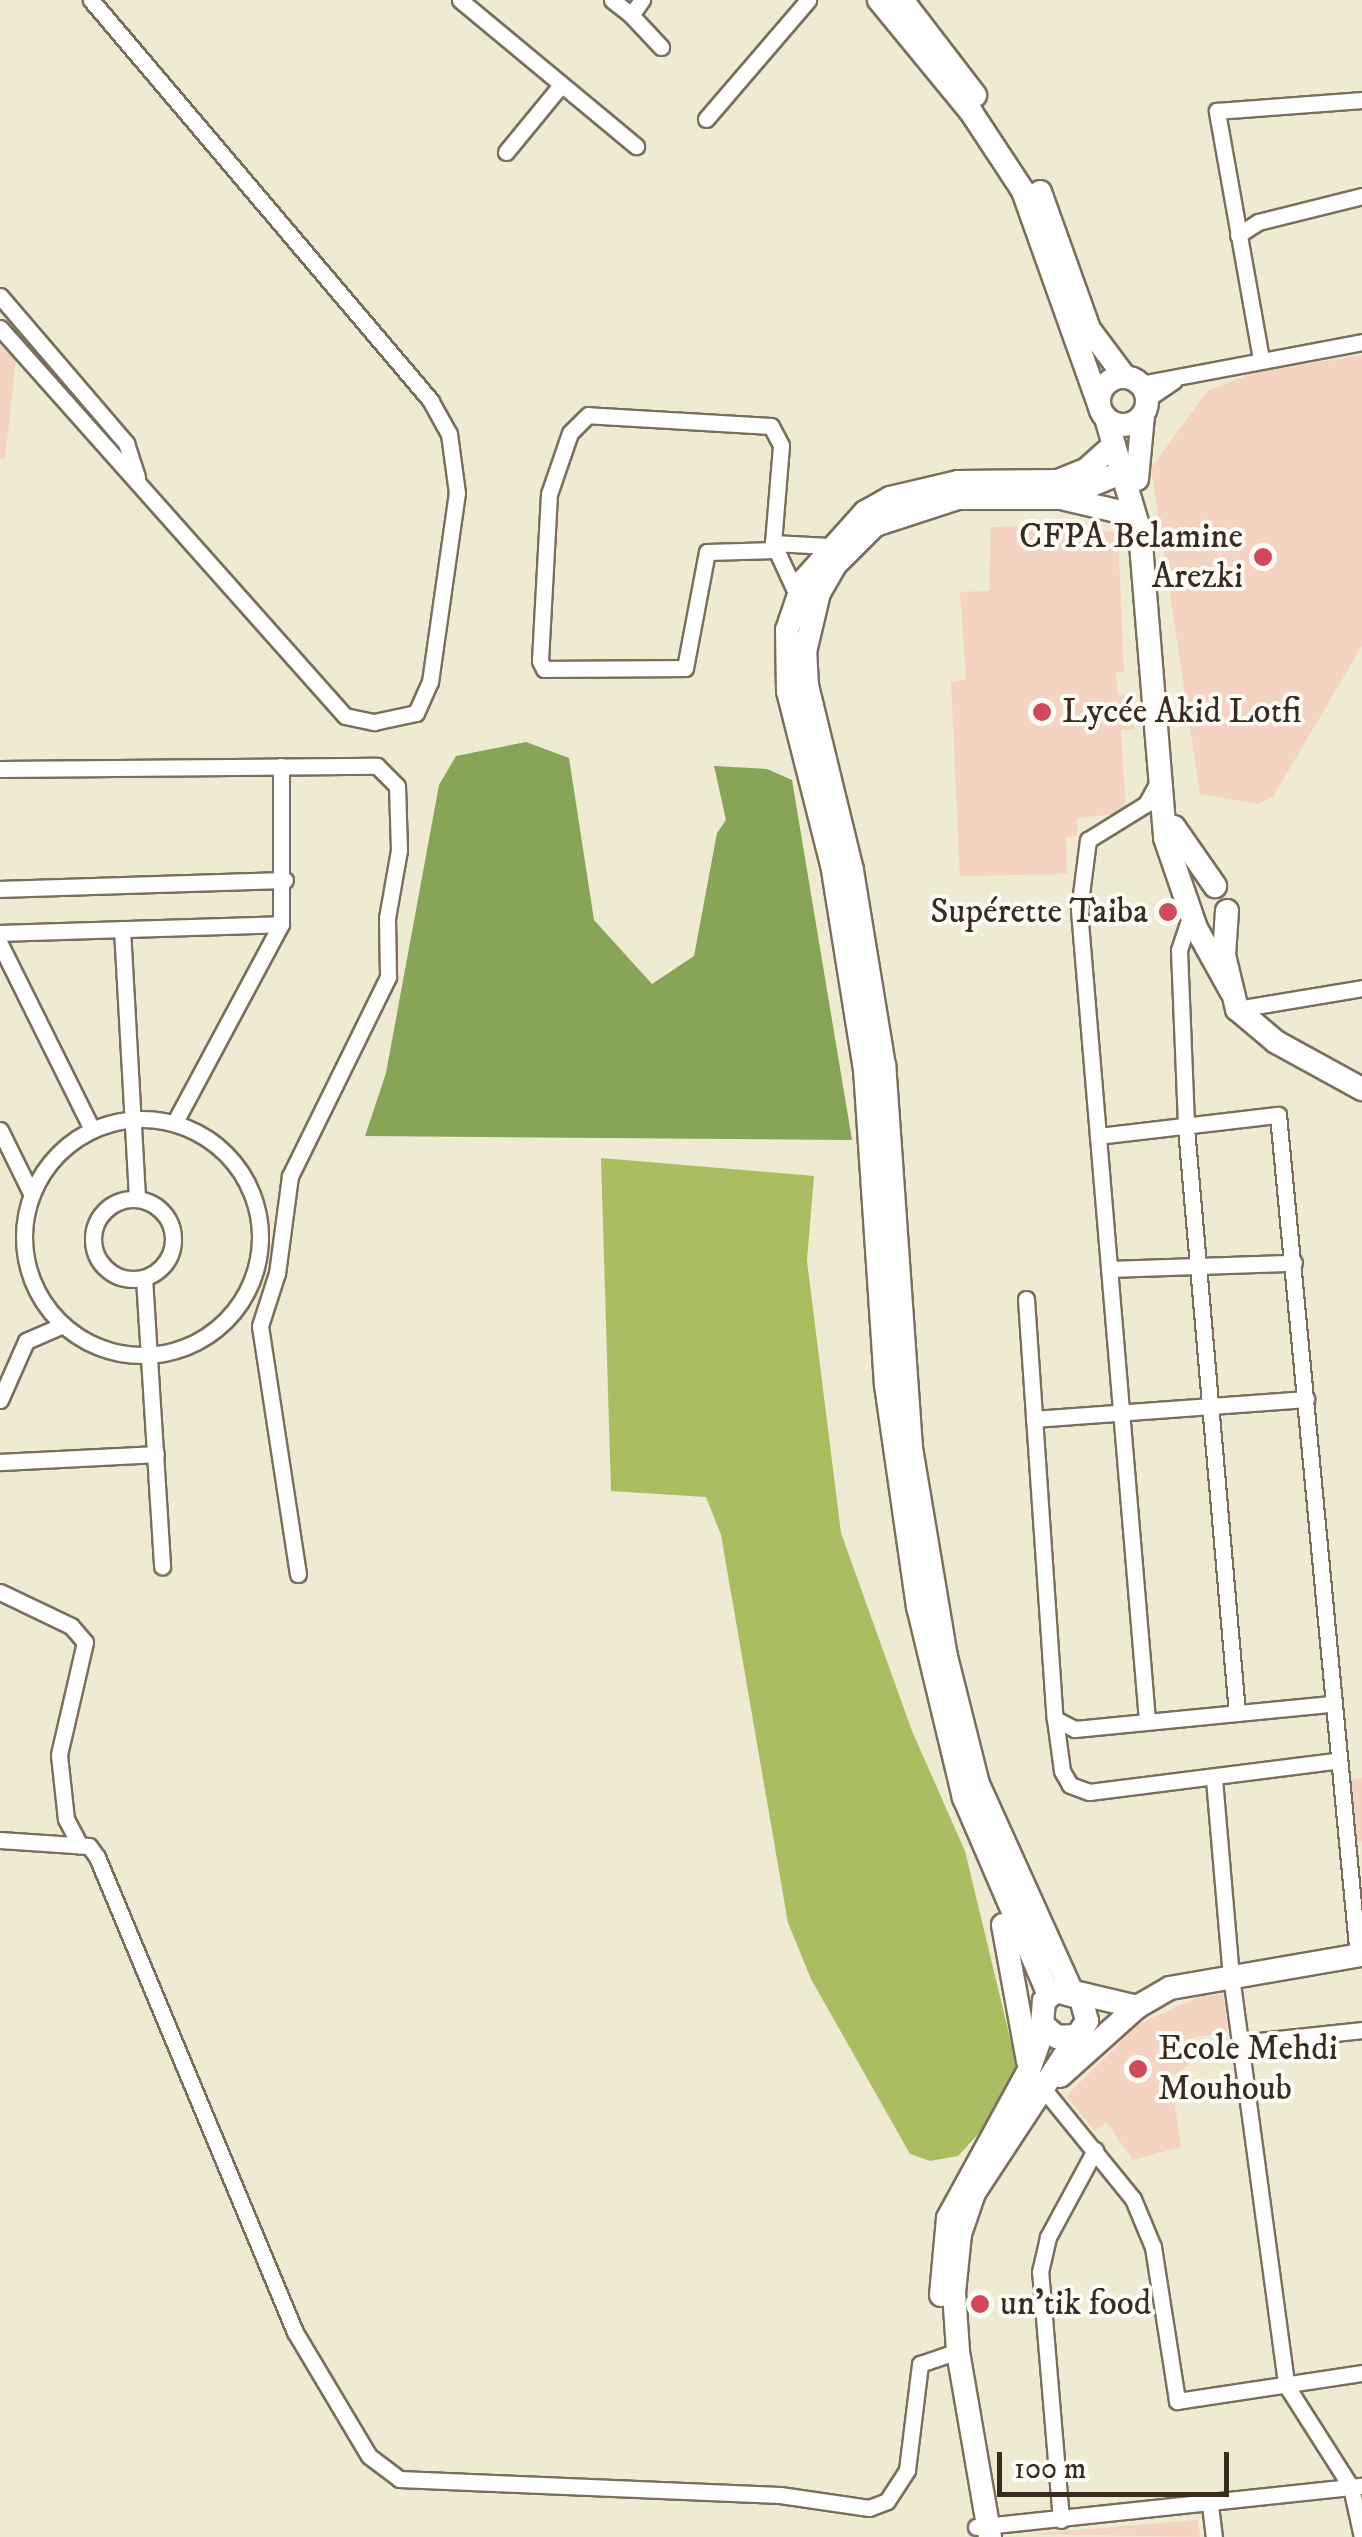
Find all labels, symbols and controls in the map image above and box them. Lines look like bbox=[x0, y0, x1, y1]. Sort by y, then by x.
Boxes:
place label: CFPA Belamine Arezki bbox=[1019, 516, 1243, 598]
marker: CFPA Belamine Arezki bbox=[1252, 546, 1274, 568]
place label: Lycée Akid Lotfi bbox=[1062, 691, 1302, 733]
marker: Lycée Akid Lotfi bbox=[1031, 701, 1053, 723]
place label: Supérette Taiba bbox=[930, 891, 1148, 933]
marker: Supérette Taiba bbox=[1157, 901, 1179, 923]
place label: Ecole Mehdi Mouhoub bbox=[1158, 2028, 1338, 2110]
marker: Ecole Mehdi Mouhoub bbox=[1127, 2058, 1149, 2080]
place label: un'tik food bbox=[1000, 2283, 1151, 2325]
marker: un'tik food bbox=[969, 2293, 991, 2315]
scale bar bbox=[1002, 2432, 1234, 2494]
text: 100 m bbox=[1014, 2451, 1086, 2488]

